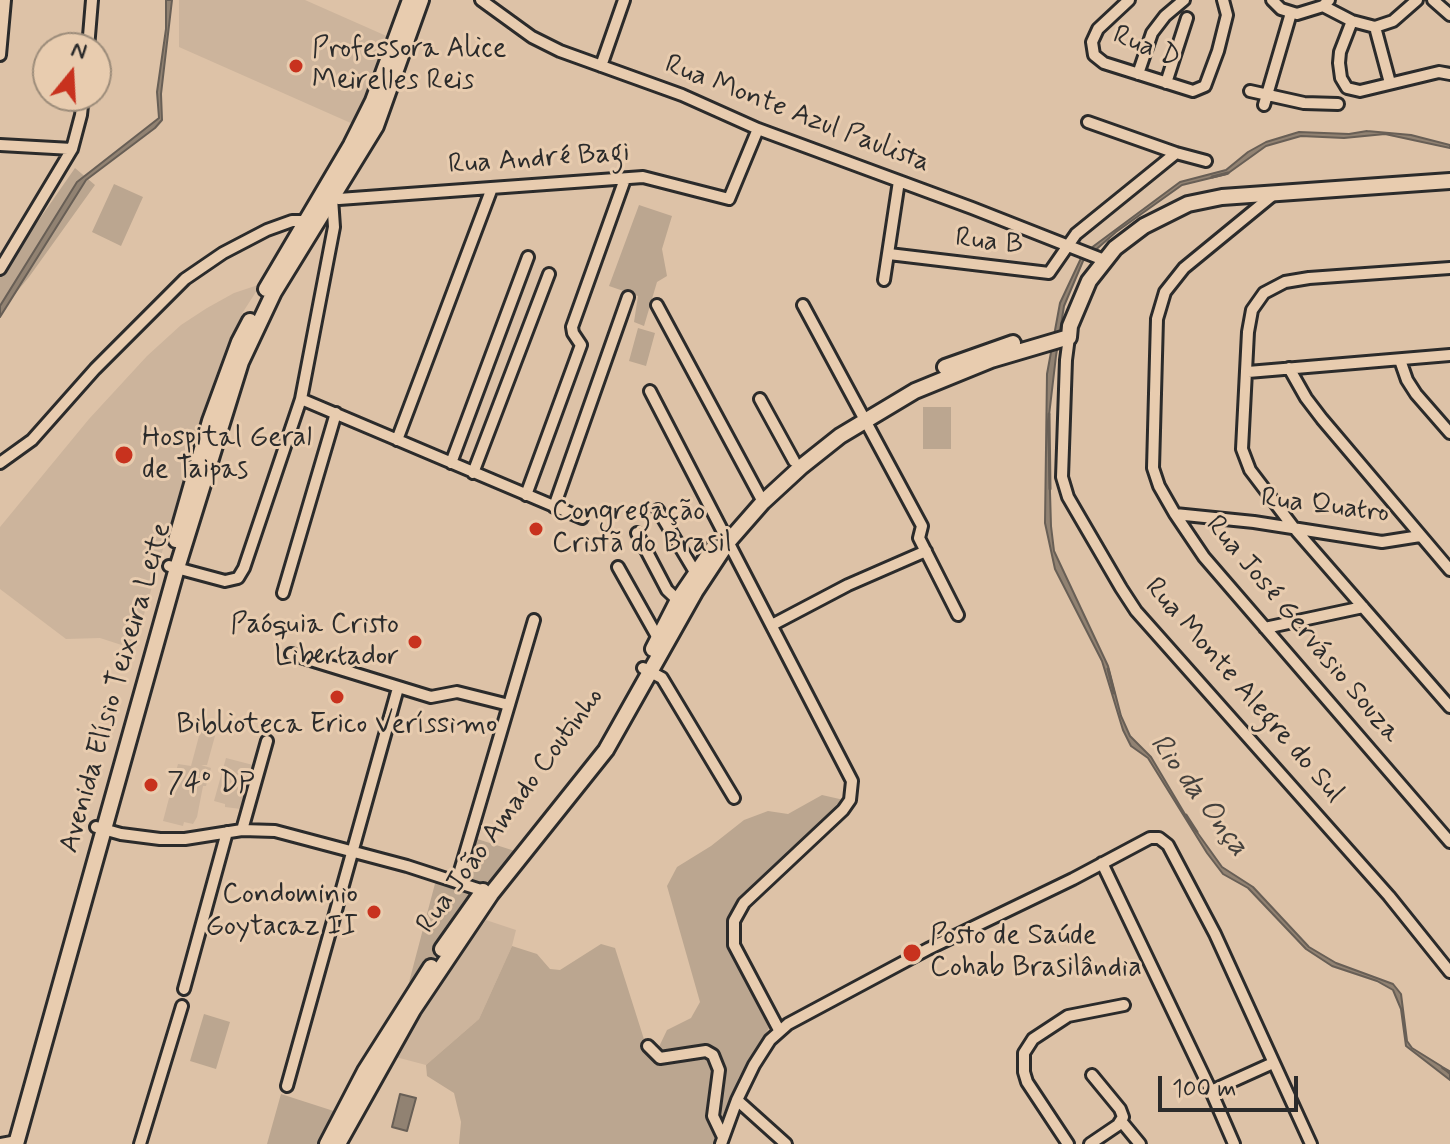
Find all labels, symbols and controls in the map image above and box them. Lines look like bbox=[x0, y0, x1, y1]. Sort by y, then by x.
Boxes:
street label: Rua D bbox=[1107, 19, 1185, 77]
north arrow bbox=[32, 32, 112, 112]
place label: Professora Alice Meirelles Reis bbox=[312, 33, 506, 99]
text: N bbox=[68, 35, 90, 67]
street label: Rua Monte Azul Paulista bbox=[660, 49, 934, 181]
marker: Professora Alice Meirelles Reis bbox=[287, 57, 305, 75]
street label: Rua André Bagi bbox=[447, 137, 631, 183]
street label: Rua B bbox=[953, 222, 1025, 264]
place label: Hospital Geral de Taipas bbox=[142, 422, 312, 488]
marker: Hospital Geral de Taipas bbox=[113, 444, 135, 466]
street label: Rua Quatro bbox=[1259, 482, 1391, 532]
place label: Congregação Cristã do Brasil bbox=[552, 496, 732, 562]
street label: Rua José Gervásio Souza bbox=[1197, 510, 1407, 750]
street label: Avenida Elísio Teixeira Leite bbox=[54, 519, 180, 857]
marker: Congregação Cristã do Brasil bbox=[527, 520, 545, 538]
street label: Rua Monte Alegre do Sul bbox=[1136, 572, 1350, 810]
place label: Paóquia Cristo Libertador bbox=[231, 609, 399, 675]
marker: Paóquia Cristo Libertador bbox=[406, 633, 424, 651]
street label: Rua João Amado Coutinho bbox=[410, 681, 612, 941]
marker: Biblioteca Erico Veríssimo bbox=[328, 688, 346, 706]
place label: Biblioteca Erico Veríssimo bbox=[177, 709, 497, 743]
water label: Rio da Onça bbox=[1140, 728, 1256, 864]
place label: 74º DP bbox=[167, 768, 254, 802]
marker: 74º DP bbox=[142, 776, 160, 794]
place label: Condominio Goytacaz II bbox=[205, 879, 358, 945]
marker: Condominio Goytacaz II bbox=[365, 903, 383, 921]
place label: Posto de Saúde Cohab Brasilândia bbox=[930, 920, 1142, 986]
marker: Posto de Saúde Cohab Brasilândia bbox=[901, 942, 923, 964]
scale bar bbox=[1162, 1060, 1302, 1110]
text: 100 m bbox=[1172, 1074, 1236, 1105]

